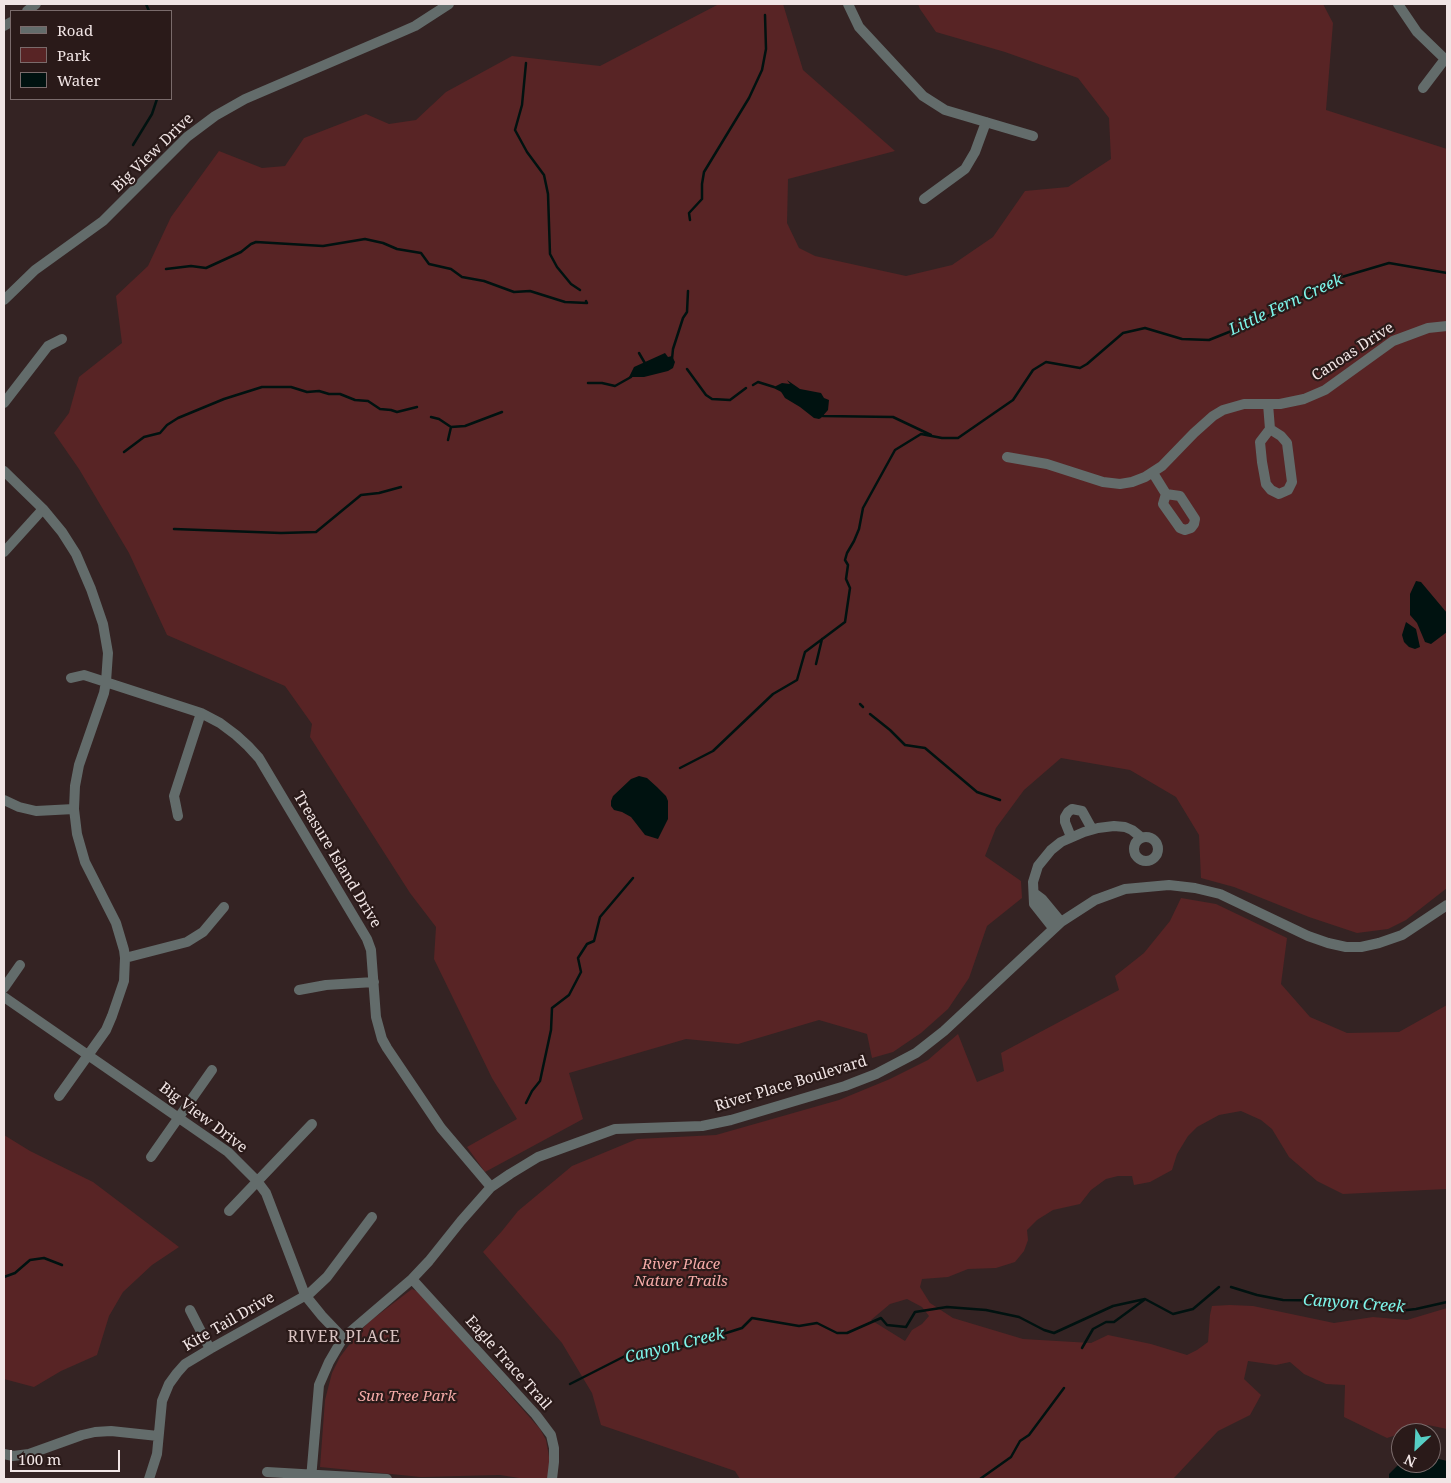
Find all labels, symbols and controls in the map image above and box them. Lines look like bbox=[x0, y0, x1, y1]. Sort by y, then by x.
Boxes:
legend bbox=[10, 10, 172, 100]
text: Road bbox=[57, 20, 93, 40]
text: Park bbox=[57, 45, 90, 65]
text: Water bbox=[57, 70, 100, 90]
street label: Big View Drive bbox=[109, 110, 197, 196]
water label: Little Fern Creek bbox=[1226, 270, 1346, 340]
street label: Canoas Drive bbox=[1308, 319, 1398, 385]
street label: Treasure Island Drive bbox=[289, 789, 385, 931]
street label: River Place Boulevard bbox=[713, 1052, 869, 1116]
street label: Big View Drive bbox=[155, 1079, 251, 1157]
park label: River Place Nature Trails bbox=[634, 1256, 728, 1291]
street label: Kite Tail Drive bbox=[180, 1289, 278, 1355]
water label: Canyon Creek bbox=[1302, 1291, 1406, 1317]
street label: Eagle Trace Trail bbox=[461, 1312, 555, 1414]
water label: Canyon Creek bbox=[623, 1324, 727, 1368]
district label: RIVER PLACE bbox=[286, 1327, 402, 1347]
park label: Sun Tree Park bbox=[358, 1388, 456, 1406]
north arrow bbox=[1391, 1423, 1441, 1473]
scale bar bbox=[12, 1440, 122, 1472]
text: 100 m bbox=[18, 1449, 61, 1469]
text: N bbox=[1401, 1450, 1419, 1472]

